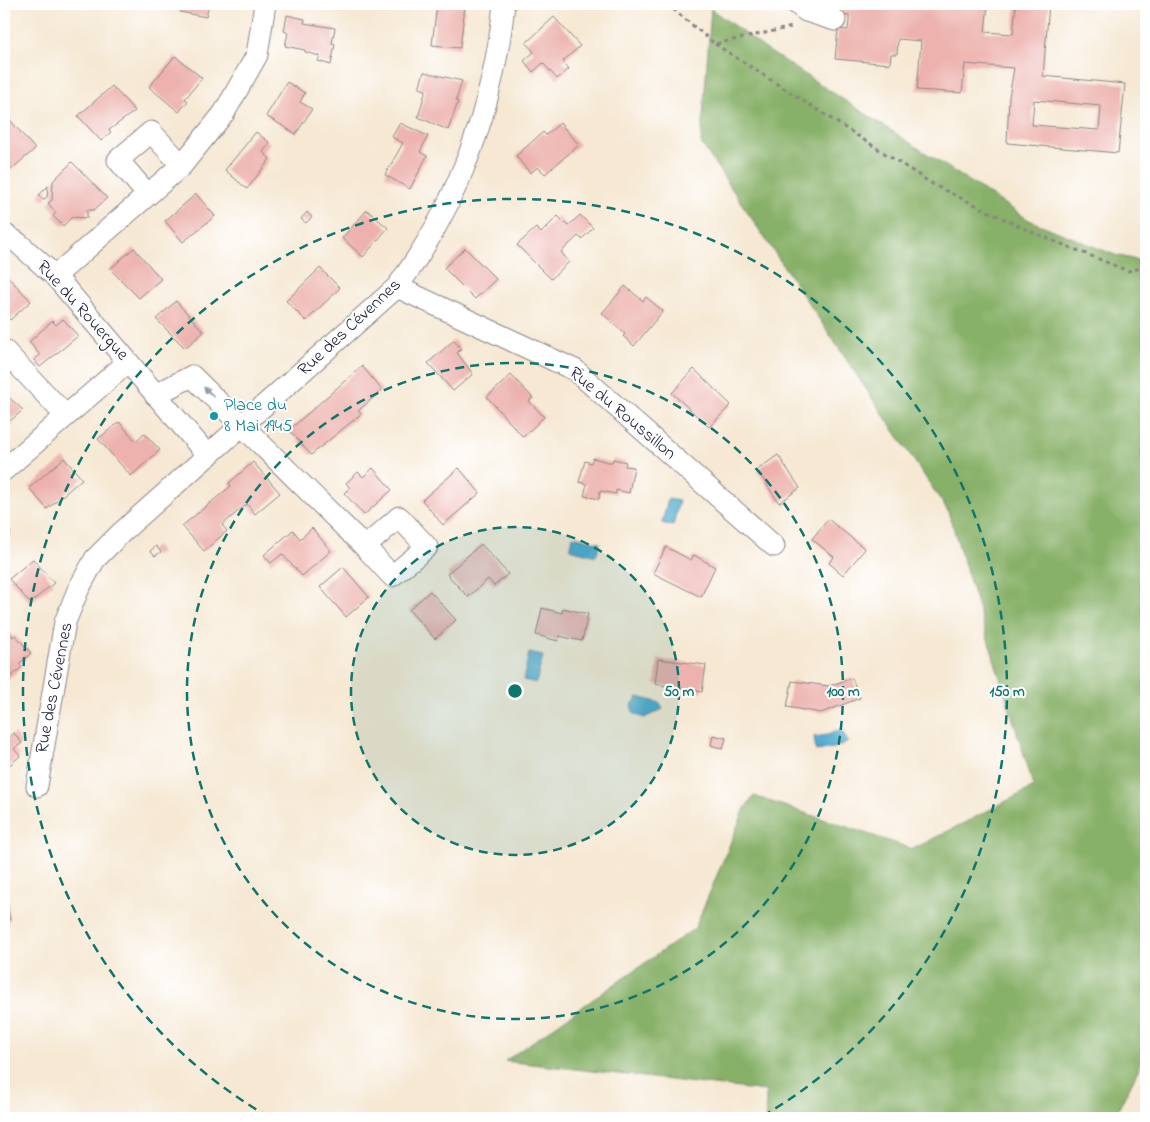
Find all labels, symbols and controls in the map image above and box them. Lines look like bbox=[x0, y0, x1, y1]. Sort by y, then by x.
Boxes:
street label: Rue du Rouergue bbox=[29, 255, 135, 368]
street label: Rue des Cévennes bbox=[292, 273, 408, 383]
street label: Rue du Roussillon bbox=[563, 361, 681, 467]
one-way arrow bbox=[203, 386, 215, 398]
place label: Place du 8 Mai 1945 bbox=[224, 393, 293, 440]
marker: Place du 8 Mai 1945 bbox=[208, 410, 220, 422]
street label: Rue des Cévennes bbox=[30, 620, 80, 756]
text: 50 m bbox=[664, 681, 695, 703]
text: 100 m bbox=[826, 681, 860, 703]
text: 150 m bbox=[989, 681, 1025, 703]
centre of rings bbox=[506, 682, 524, 700]

